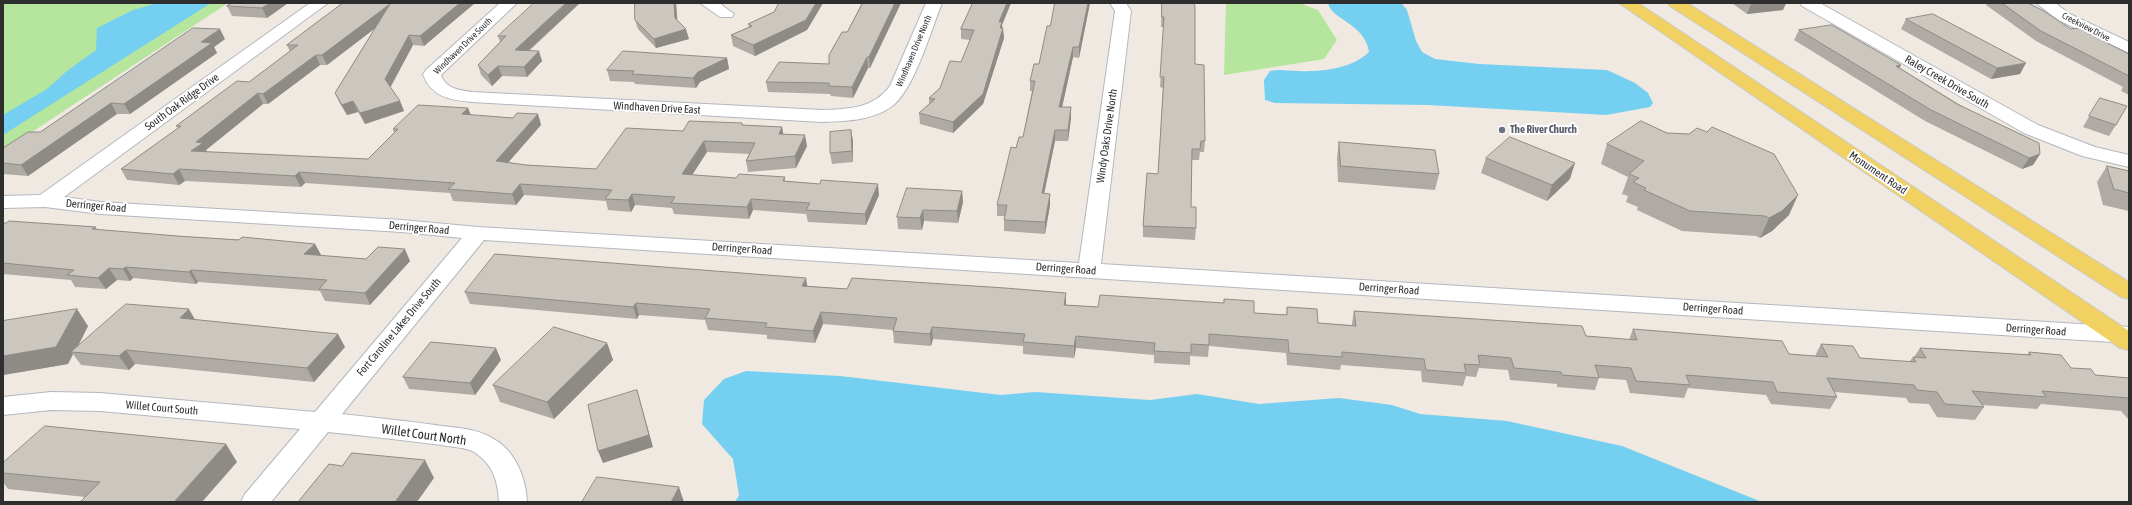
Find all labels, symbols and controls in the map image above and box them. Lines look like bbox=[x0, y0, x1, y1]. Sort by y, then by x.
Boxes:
street label: Creekview Drive bbox=[2060, 10, 2112, 44]
street label: Windhaven Drive North bbox=[894, 14, 934, 88]
street label: Windhaven Drive South bbox=[432, 15, 494, 77]
street label: Raley Creek Drive South bbox=[1902, 52, 1992, 112]
street label: South Oak Ridge Drive bbox=[142, 71, 222, 133]
street label: Windy Oaks Drive North bbox=[1094, 88, 1120, 184]
street label: Windhaven Drive East bbox=[613, 99, 701, 117]
place label: The River Church bbox=[1510, 123, 1577, 137]
marker: The River Church bbox=[1497, 125, 1507, 135]
street label: Monument Road bbox=[1846, 149, 1910, 197]
street label: Derringer Road bbox=[65, 197, 127, 215]
street label: Derringer Road bbox=[388, 219, 450, 237]
street label: Derringer Road bbox=[711, 240, 773, 258]
street label: Derringer Road bbox=[1035, 260, 1097, 278]
street label: Fort Caroline Lakes Drive South bbox=[354, 275, 444, 379]
street label: Derringer Road bbox=[1358, 280, 1420, 298]
street label: Derringer Road bbox=[1682, 300, 1744, 318]
street label: Derringer Road bbox=[2005, 321, 2067, 339]
street label: Willet Court South bbox=[125, 398, 199, 418]
street label: Willet Court North bbox=[381, 421, 467, 449]

